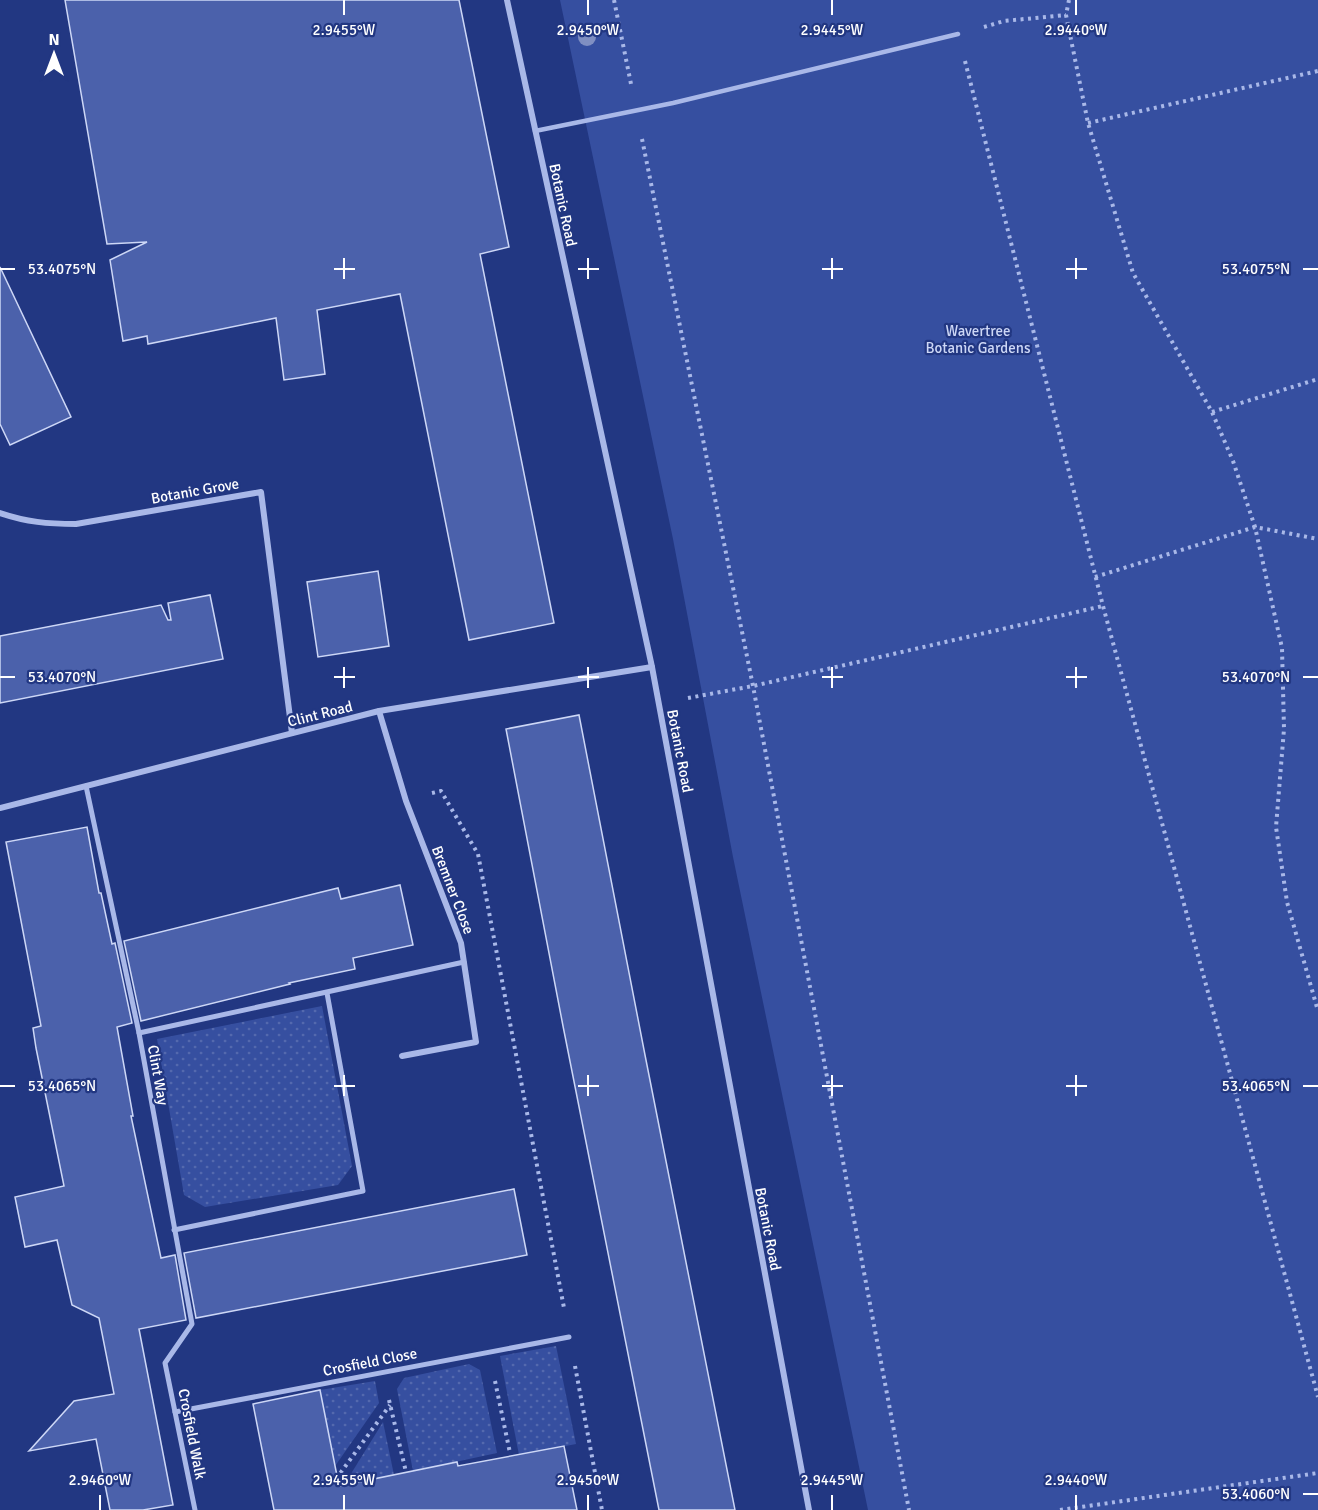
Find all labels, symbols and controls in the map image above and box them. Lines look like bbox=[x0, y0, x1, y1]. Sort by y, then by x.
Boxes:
text: 2.9455°W bbox=[313, 21, 376, 39]
text: 2.9450°W bbox=[557, 21, 620, 39]
text: 2.9445°W bbox=[801, 21, 864, 39]
text: 2.9440°W bbox=[1045, 21, 1108, 39]
north arrow bbox=[24, 24, 84, 84]
text: N bbox=[48, 30, 60, 50]
street label: Botanic Road bbox=[545, 162, 581, 248]
text: 53.4075°N bbox=[28, 260, 96, 278]
text: 53.4075°N bbox=[1222, 260, 1290, 278]
park label: Wavertree Botanic Gardens bbox=[925, 322, 1031, 357]
street label: Botanic Grove bbox=[150, 474, 240, 508]
text: 53.4070°N bbox=[28, 668, 96, 686]
text: 53.4070°N bbox=[1222, 668, 1290, 686]
street label: Clint Road bbox=[286, 697, 354, 731]
street label: Botanic Road bbox=[663, 708, 697, 794]
street label: Bremner Close bbox=[428, 843, 478, 937]
street label: Clint Way bbox=[144, 1043, 172, 1107]
text: 53.4065°N bbox=[28, 1077, 96, 1095]
text: 53.4065°N bbox=[1222, 1077, 1290, 1095]
street label: Botanic Road bbox=[751, 1186, 785, 1272]
street label: Crosfield Close bbox=[321, 1344, 419, 1380]
street label: Crosfield Walk bbox=[174, 1387, 210, 1481]
text: 2.9460°W bbox=[69, 1471, 132, 1489]
text: 2.9455°W bbox=[313, 1471, 376, 1489]
text: 2.9450°W bbox=[557, 1471, 620, 1489]
text: 2.9445°W bbox=[801, 1471, 864, 1489]
text: 2.9440°W bbox=[1045, 1471, 1108, 1489]
text: 53.4060°N bbox=[1222, 1485, 1290, 1503]

